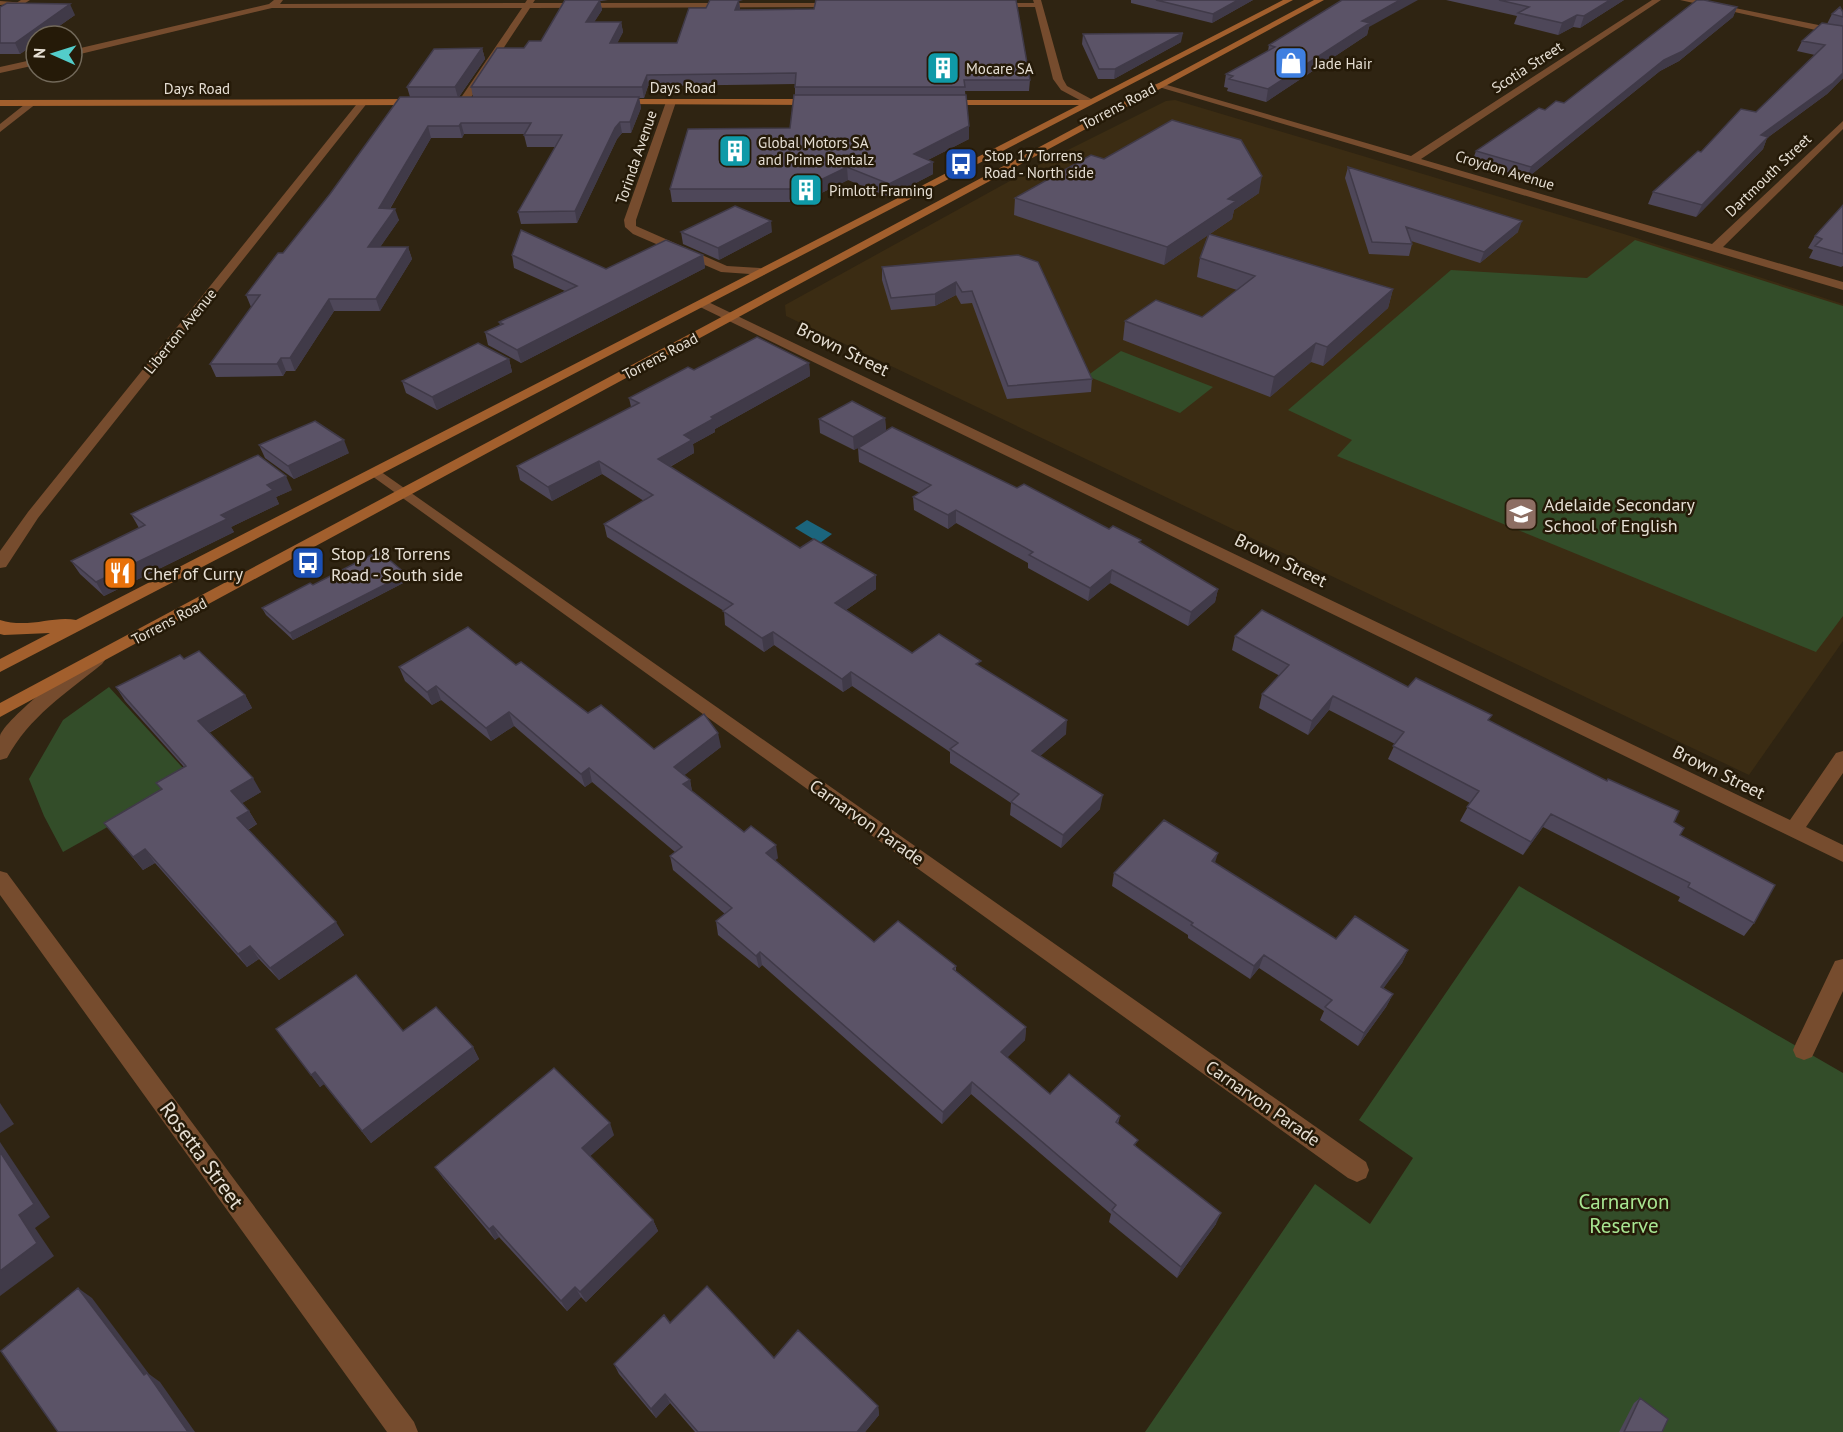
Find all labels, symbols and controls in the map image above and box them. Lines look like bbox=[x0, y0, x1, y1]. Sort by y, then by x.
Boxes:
north arrow bbox=[24, 24, 84, 84]
street label: Scotia Street bbox=[1488, 37, 1566, 97]
shop icon: Jade Hair bbox=[1273, 45, 1309, 81]
text: N bbox=[29, 47, 49, 59]
building icon: Mocare SA bbox=[925, 50, 961, 86]
place label: Jade Hair bbox=[1313, 54, 1372, 73]
place label: Mocare SA bbox=[966, 59, 1034, 78]
street label: Days Road bbox=[650, 78, 716, 97]
street label: Torrens Road bbox=[1077, 78, 1159, 134]
street label: Days Road bbox=[164, 79, 230, 98]
street label: Torinda Avenue bbox=[611, 108, 661, 206]
street label: Dartmouth Street bbox=[1721, 129, 1815, 221]
building icon: Global Motors SA and Prime Rentalz bbox=[717, 133, 753, 169]
place label: Global Motors SA and Prime Rentalz bbox=[758, 133, 874, 169]
bus stop icon: Stop 17 Torrens Road - North side bbox=[943, 146, 979, 182]
place label: Stop 17 Torrens Road - North side bbox=[984, 146, 1094, 182]
street label: Croydon Avenue bbox=[1453, 146, 1557, 194]
building icon: Pimlott Framing bbox=[788, 172, 824, 208]
place label: Pimlott Framing bbox=[829, 181, 933, 200]
street label: Liberton Avenue bbox=[140, 284, 220, 378]
street label: Brown Street bbox=[793, 317, 893, 381]
street label: Torrens Road bbox=[619, 328, 701, 384]
place label: Adelaide Secondary School of English bbox=[1544, 493, 1695, 537]
school or university icon: Adelaide Secondary School of English bbox=[1503, 496, 1539, 532]
street label: Brown Street bbox=[1231, 528, 1331, 592]
place label: Stop 18 Torrens Road - South side bbox=[331, 542, 463, 586]
bus stop icon: Stop 18 Torrens Road - South side bbox=[290, 545, 326, 581]
restaurant icon: Chef of Curry bbox=[102, 555, 138, 591]
place label: Chef of Curry bbox=[143, 562, 244, 585]
street label: Torrens Road bbox=[128, 593, 210, 649]
street label: Brown Street bbox=[1669, 740, 1769, 804]
street label: Carnarvon Parade bbox=[805, 774, 929, 870]
street label: Carnarvon Parade bbox=[1201, 1055, 1325, 1151]
street label: Rosetta Street bbox=[154, 1096, 250, 1214]
park label: Carnarvon Reserve bbox=[1579, 1188, 1669, 1239]

